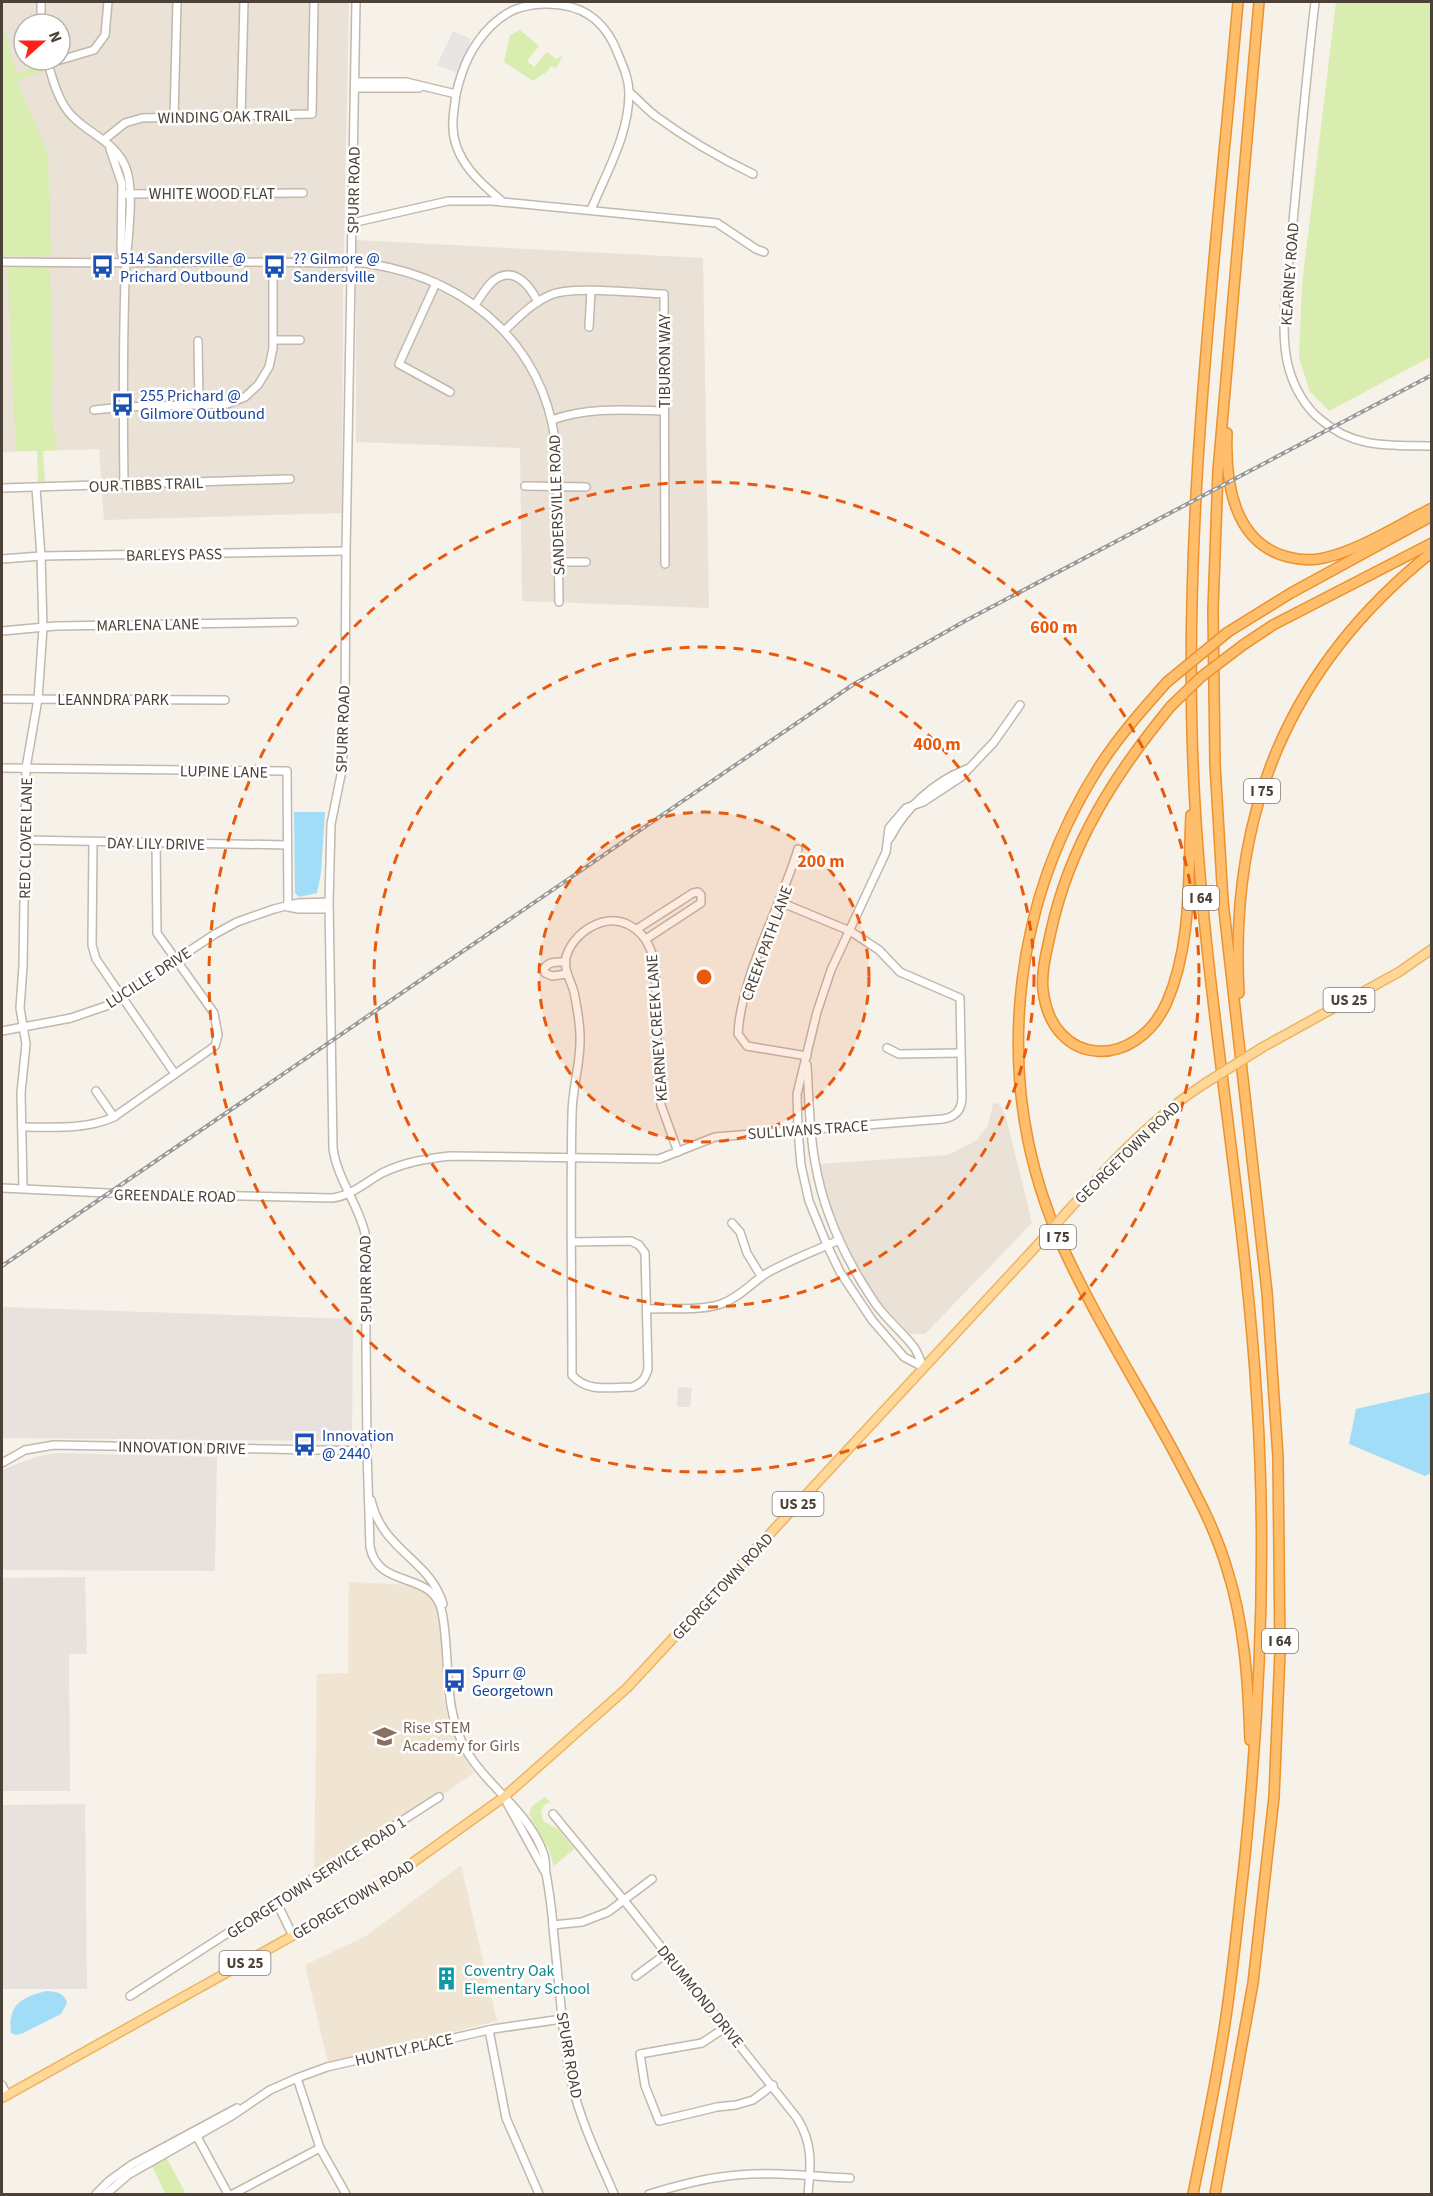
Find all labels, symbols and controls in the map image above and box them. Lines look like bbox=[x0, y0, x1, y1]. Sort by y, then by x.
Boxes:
north arrow bbox=[12, 12, 72, 72]
text: N bbox=[43, 28, 67, 46]
street label: WINDING OAK TRAIL bbox=[158, 105, 293, 129]
street label: SPURR ROAD bbox=[342, 146, 366, 234]
street label: WHITE WOOD FLAT bbox=[149, 183, 276, 205]
street label: KEARNEY ROAD bbox=[1275, 222, 1305, 326]
place label: 514 Sandersville @ Prichard Outbound bbox=[120, 248, 249, 288]
place label: ?? Gilmore @ Sandersville bbox=[293, 248, 380, 288]
bus stop icon: 514 Sandersville @ Prichard Outbound bbox=[89, 254, 115, 280]
bus stop icon: ?? Gilmore @ Sandersville bbox=[262, 254, 288, 280]
street label: TIBURON WAY bbox=[654, 313, 676, 408]
place label: 255 Prichard @ Gilmore Outbound bbox=[140, 385, 265, 425]
bus stop icon: 255 Prichard @ Gilmore Outbound bbox=[109, 391, 135, 417]
street label: SANDERSVILLE ROAD bbox=[544, 434, 570, 576]
street label: OUR TIBBS TRAIL bbox=[88, 472, 204, 498]
street label: BARLEYS PASS bbox=[126, 543, 222, 567]
street label: MARLENA LANE bbox=[96, 613, 200, 637]
text: 600 m bbox=[1030, 615, 1078, 640]
street label: SPURR ROAD bbox=[330, 685, 356, 773]
street label: LEANNDRA PARK bbox=[57, 689, 170, 711]
text: 400 m bbox=[913, 732, 961, 757]
street label: LUPINE LANE bbox=[180, 760, 268, 784]
street label: RED CLOVER LANE bbox=[14, 777, 38, 899]
road number: I 75 bbox=[1244, 779, 1280, 803]
street label: DAY LILY DRIVE bbox=[107, 832, 205, 856]
text: 200 m bbox=[797, 849, 845, 874]
street label: CREEK PATH LANE bbox=[736, 883, 798, 1004]
road number: I 64 bbox=[1183, 886, 1219, 910]
street label: LUCILLE DRIVE bbox=[101, 942, 196, 1014]
street label: KEARNEY CREEK LANE bbox=[641, 953, 673, 1102]
centre of rings bbox=[694, 967, 714, 987]
road number: US 25 bbox=[1324, 988, 1374, 1012]
street label: GEORGETOWN ROAD bbox=[1070, 1096, 1186, 1209]
street label: SULLIVANS TRACE bbox=[747, 1115, 869, 1145]
street label: GREENDALE ROAD bbox=[114, 1184, 236, 1208]
road number: I 75 bbox=[1040, 1225, 1076, 1249]
street label: SPURR ROAD bbox=[354, 1235, 378, 1323]
place label: Innovation @ 2440 bbox=[322, 1425, 394, 1465]
bus stop icon: Innovation @ 2440 bbox=[291, 1431, 317, 1457]
street label: INNOVATION DRIVE bbox=[118, 1436, 246, 1460]
road number: US 25 bbox=[772, 1492, 824, 1516]
street label: GEORGETOWN ROAD bbox=[667, 1528, 778, 1645]
road number: I 64 bbox=[1262, 1629, 1298, 1653]
place label: Spurr @ Georgetown bbox=[472, 1662, 554, 1702]
bus stop icon: Spurr @ Georgetown bbox=[441, 1668, 467, 1694]
place label: Rise STEM Academy for Girls bbox=[403, 1717, 520, 1757]
school or university icon: Rise STEM Academy for Girls bbox=[372, 1723, 398, 1749]
street label: GEORGETOWN SERVICE ROAD 1 bbox=[223, 1811, 411, 1944]
street label: GEORGETOWN ROAD bbox=[288, 1854, 419, 1945]
street label: DRUMMOND DRIVE bbox=[652, 1941, 749, 2053]
road number: US 25 bbox=[220, 1951, 270, 1975]
place label: Coventry Oak Elementary School bbox=[464, 1960, 590, 2000]
building icon: Coventry Oak Elementary School bbox=[433, 1966, 459, 1992]
street label: SPURR ROAD bbox=[551, 2010, 587, 2100]
street label: HUNTLY PLACE bbox=[353, 2028, 455, 2072]

